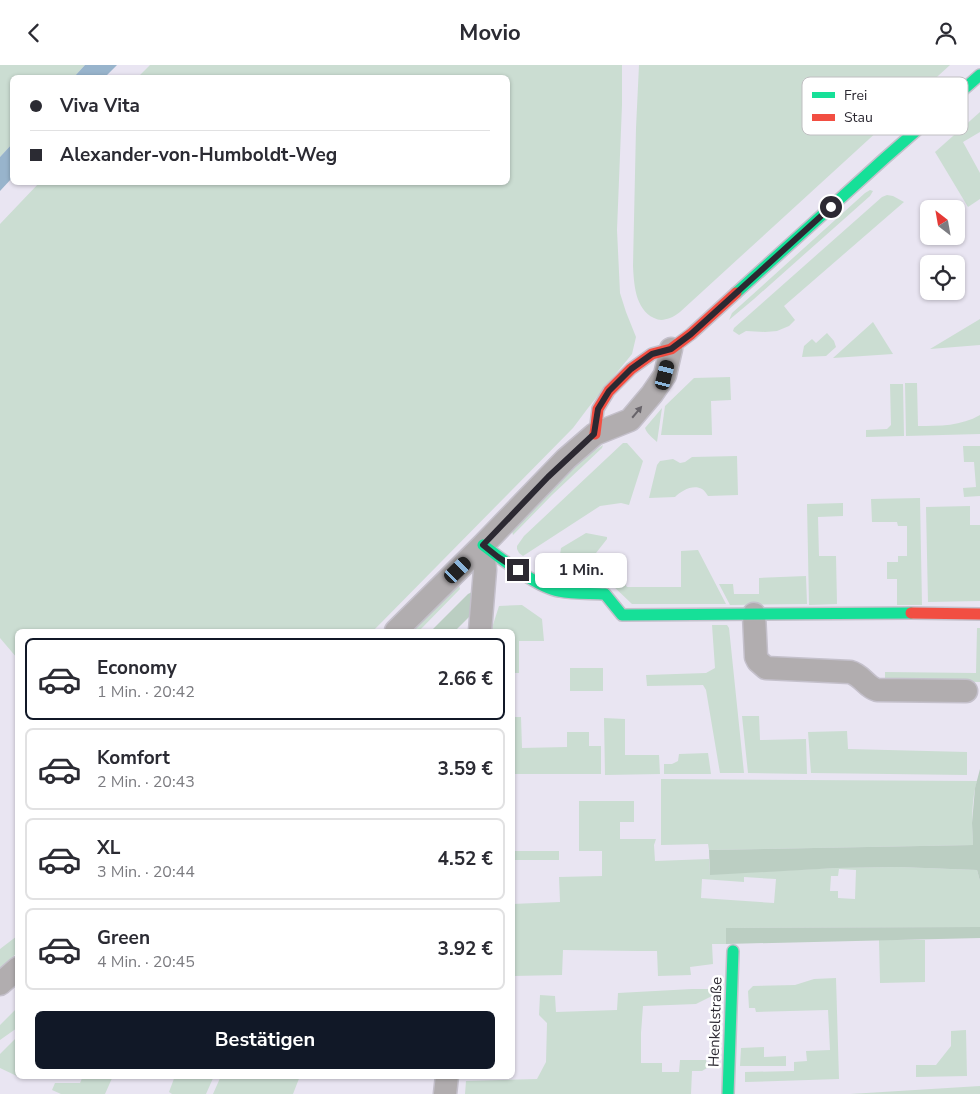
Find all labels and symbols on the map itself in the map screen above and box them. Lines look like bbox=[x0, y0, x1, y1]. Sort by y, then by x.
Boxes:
legend bbox=[802, 77, 968, 135]
text: Frei bbox=[844, 86, 867, 105]
text: Stau bbox=[844, 108, 873, 127]
route start bbox=[820, 196, 842, 218]
north arrow bbox=[920, 200, 965, 245]
car bbox=[654, 359, 675, 391]
one-way arrow bbox=[631, 405, 642, 418]
callout: 1 Min. bbox=[536, 553, 628, 587]
car bbox=[441, 554, 474, 586]
route end bbox=[507, 559, 529, 581]
street label: Henkelstraße bbox=[703, 976, 727, 1068]

